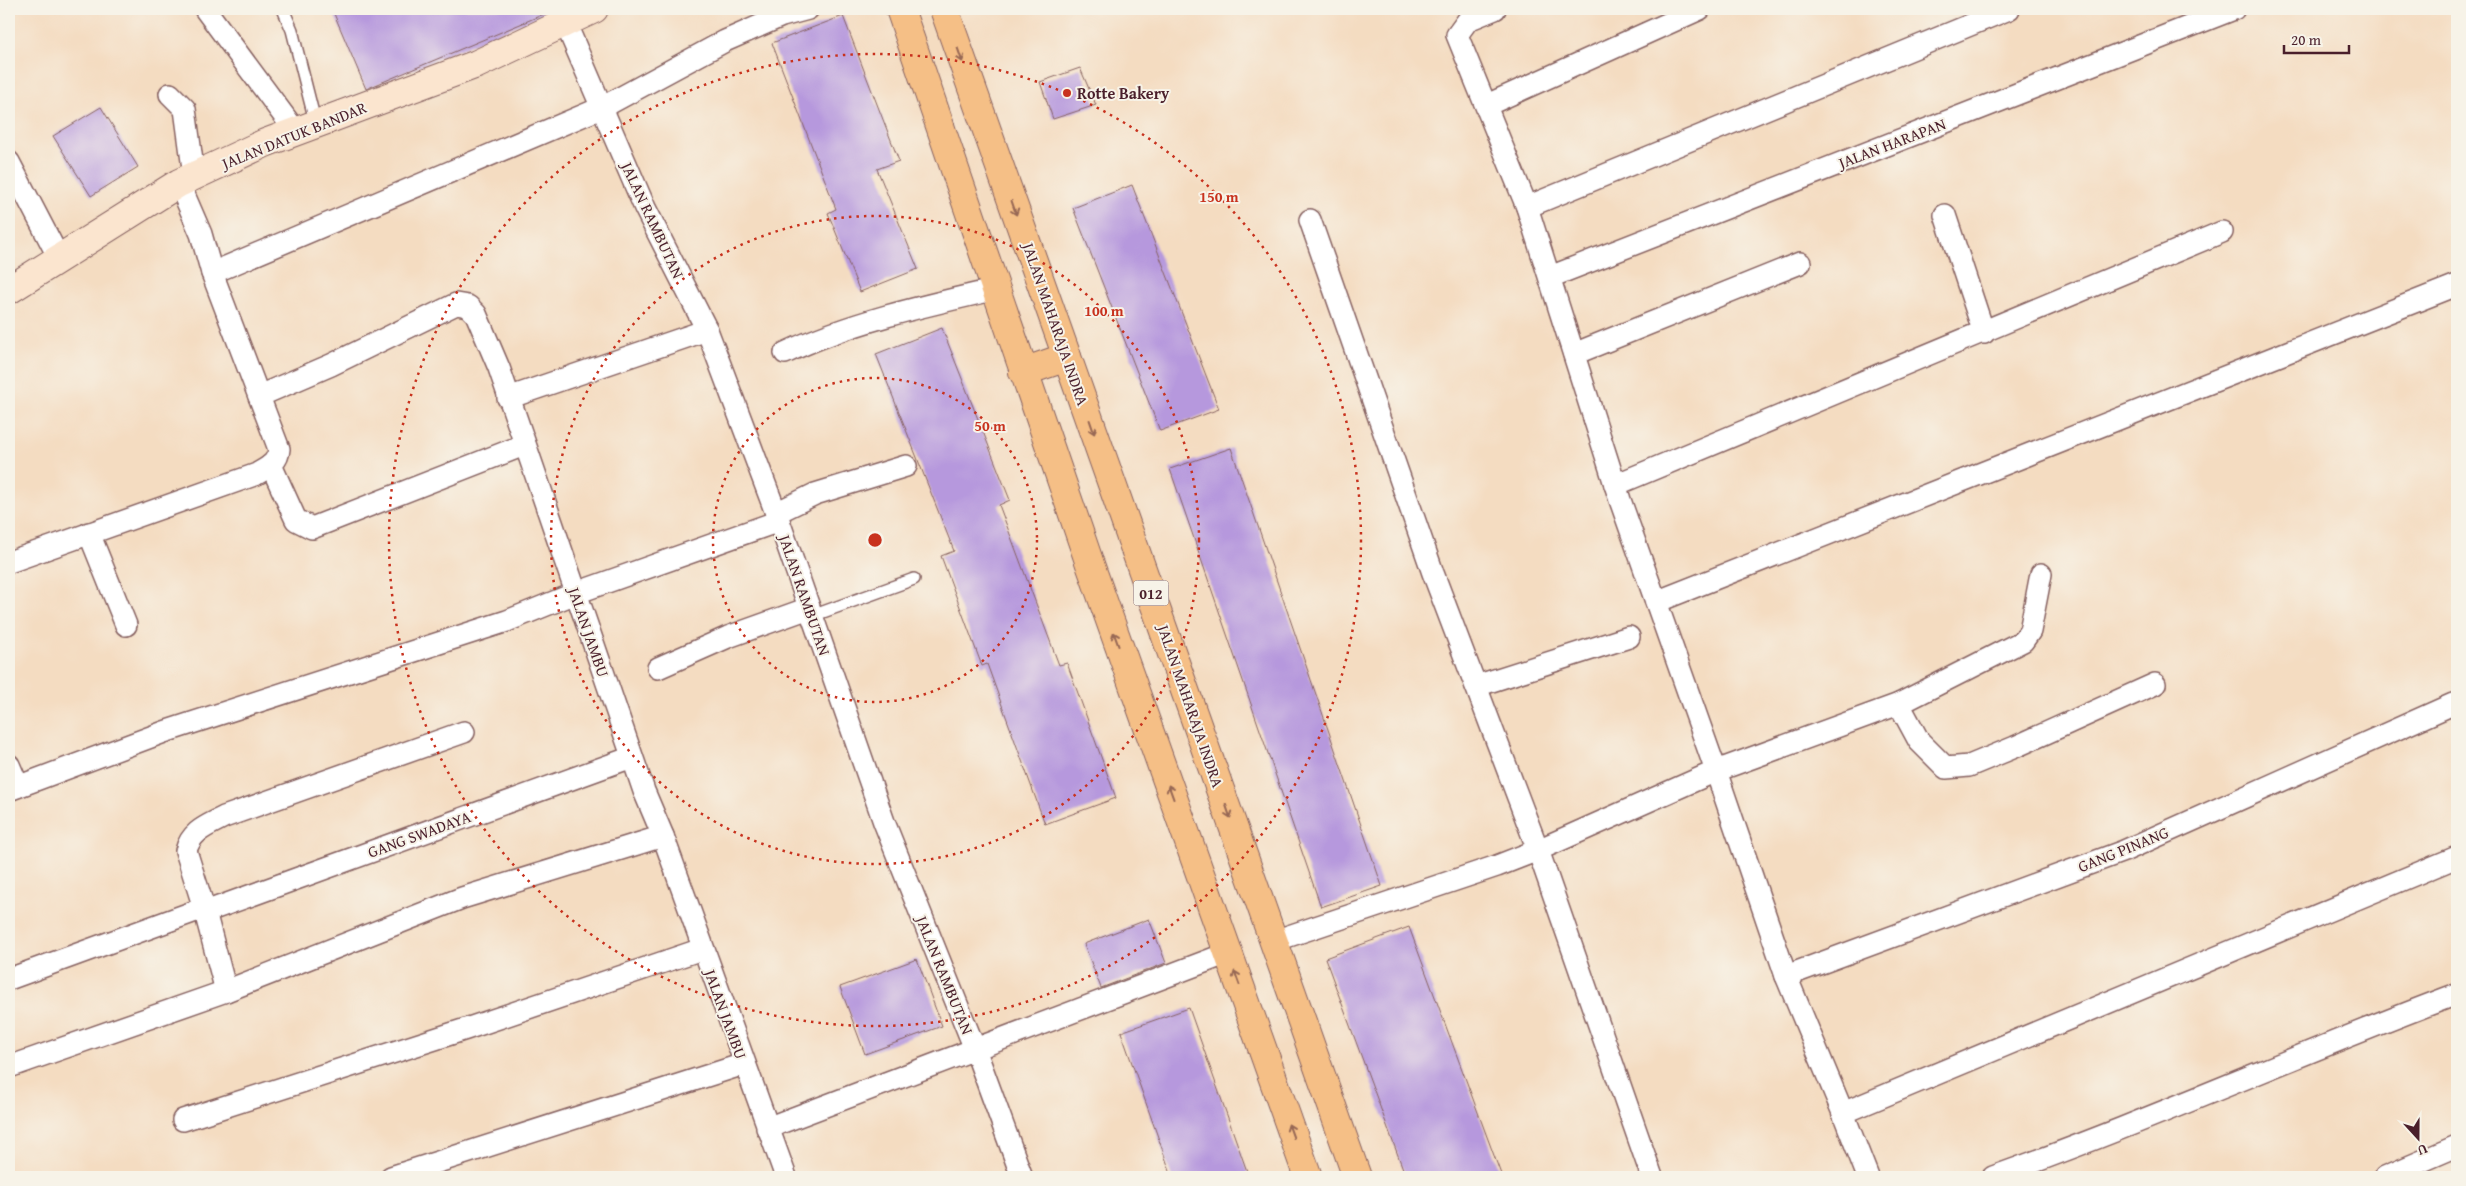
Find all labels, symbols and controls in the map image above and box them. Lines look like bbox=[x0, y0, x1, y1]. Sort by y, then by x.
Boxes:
scale bar bbox=[2284, 22, 2348, 54]
text: 20 m bbox=[2291, 29, 2322, 50]
one-way arrow bbox=[956, 46, 965, 62]
place label: Rotte Bakery bbox=[1077, 81, 1170, 105]
marker: Rotte Bakery bbox=[1061, 87, 1073, 99]
street label: JALAN DATUK BANDAR bbox=[216, 95, 371, 176]
street label: JALAN HARAPAN bbox=[1833, 111, 1950, 175]
street label: JALAN RAMBUTAN bbox=[615, 156, 691, 283]
text: 150 m bbox=[1199, 186, 1239, 207]
one-way arrow bbox=[1010, 200, 1020, 216]
street label: JALAN MAHARAJA INDRA bbox=[1016, 238, 1095, 409]
text: 100 m bbox=[1084, 300, 1124, 321]
text: 50 m bbox=[974, 415, 1006, 436]
one-way arrow bbox=[1088, 419, 1097, 434]
street label: JALAN RAMBUTAN bbox=[772, 530, 837, 659]
centre of rings bbox=[866, 531, 884, 549]
road number: 012 bbox=[1134, 580, 1168, 606]
street label: JALAN JAMBU bbox=[562, 582, 616, 681]
street label: JALAN MAHARAJA INDRA bbox=[1151, 620, 1230, 791]
one-way arrow bbox=[1111, 632, 1120, 647]
one-way arrow bbox=[1166, 785, 1175, 800]
one-way arrow bbox=[1224, 803, 1233, 819]
street label: GANG SWADAYA bbox=[364, 804, 474, 864]
street label: GANG PINANG bbox=[2074, 820, 2173, 878]
street label: JALAN RAMBUTAN bbox=[910, 910, 980, 1038]
street label: JALAN JAMBU bbox=[698, 964, 753, 1063]
one-way arrow bbox=[1232, 971, 1241, 986]
north arrow bbox=[2394, 1114, 2444, 1164]
one-way arrow bbox=[1286, 1124, 1295, 1140]
text: U bbox=[2414, 1139, 2431, 1161]

